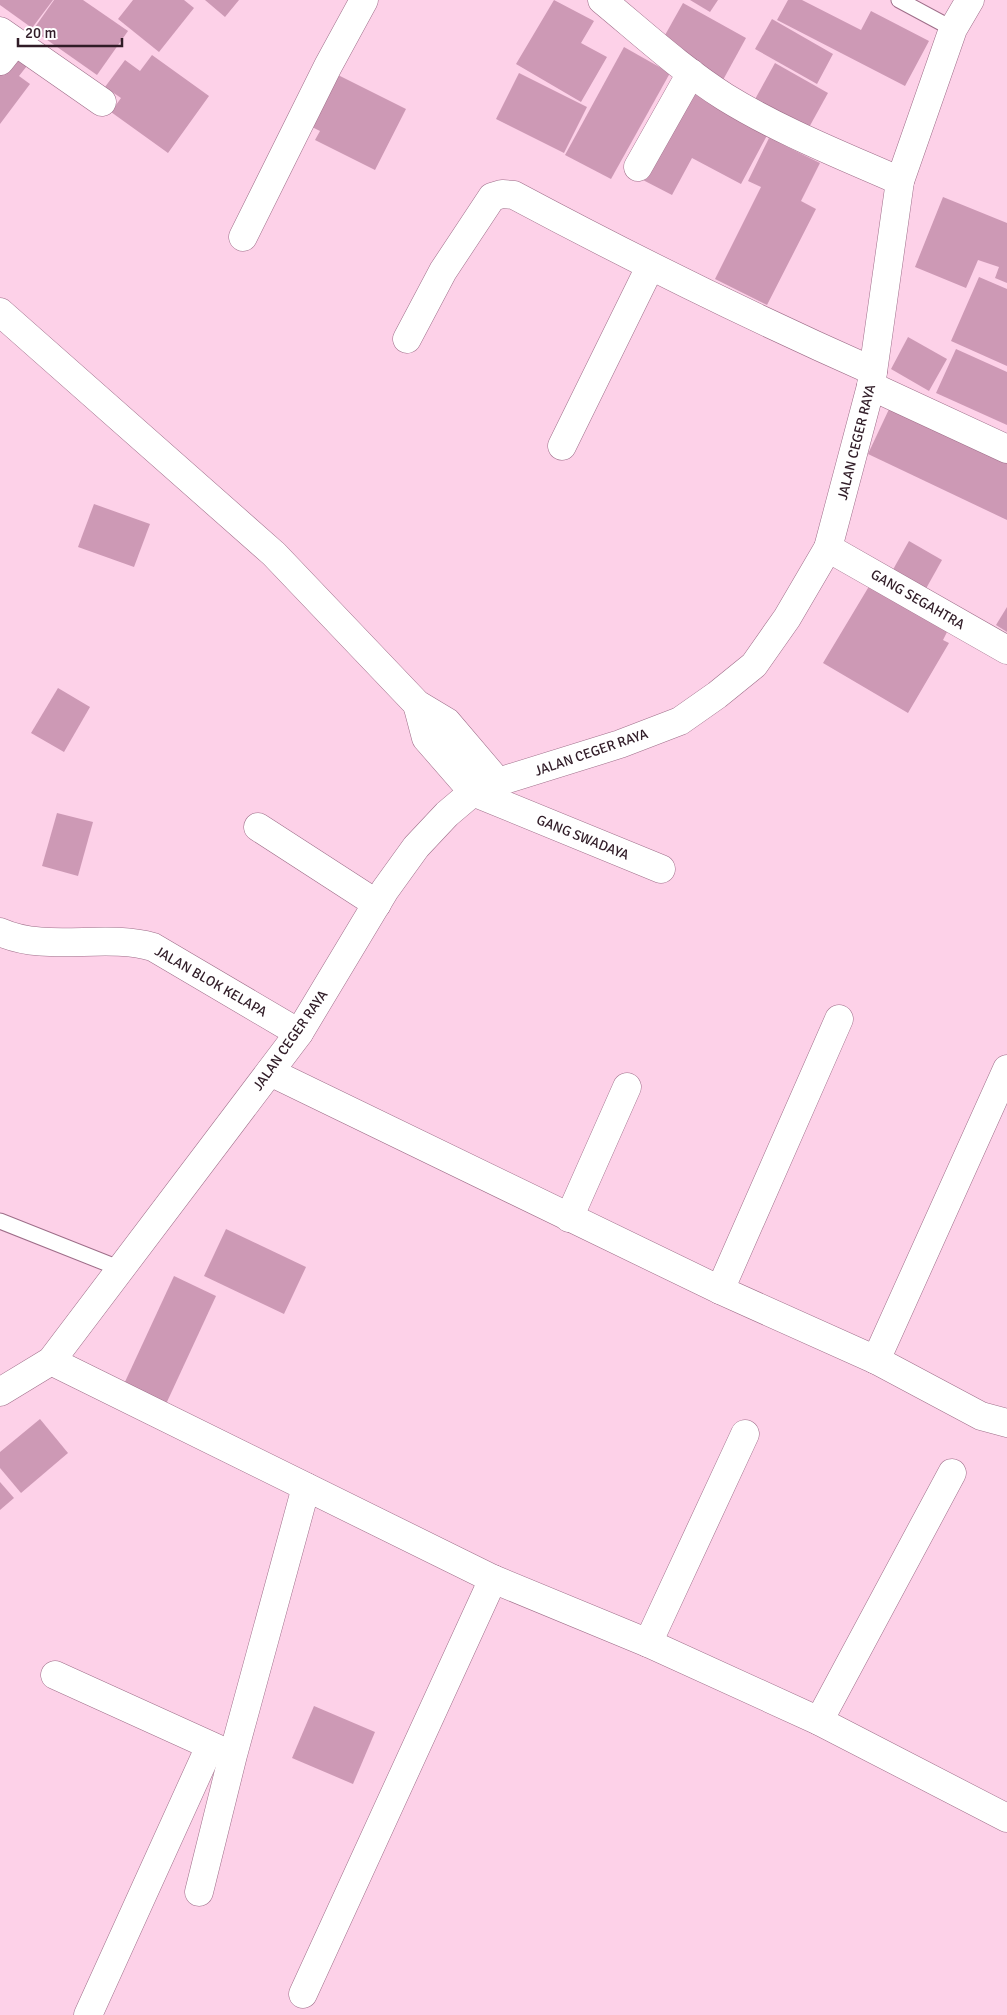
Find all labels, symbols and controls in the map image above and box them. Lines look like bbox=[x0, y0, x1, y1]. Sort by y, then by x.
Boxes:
scale bar bbox=[18, 15, 121, 47]
text: 20 m bbox=[25, 24, 56, 42]
street label: JALAN CEGER RAYA bbox=[834, 382, 879, 502]
street label: GANG SEGAHTRA bbox=[868, 566, 968, 633]
street label: JALAN CEGER RAYA bbox=[532, 725, 650, 780]
street label: GANG SWADAYA bbox=[534, 811, 632, 864]
street label: JALAN BLOK KELAPA bbox=[152, 942, 270, 1021]
street label: JALAN CEGER RAYA bbox=[249, 986, 332, 1094]

